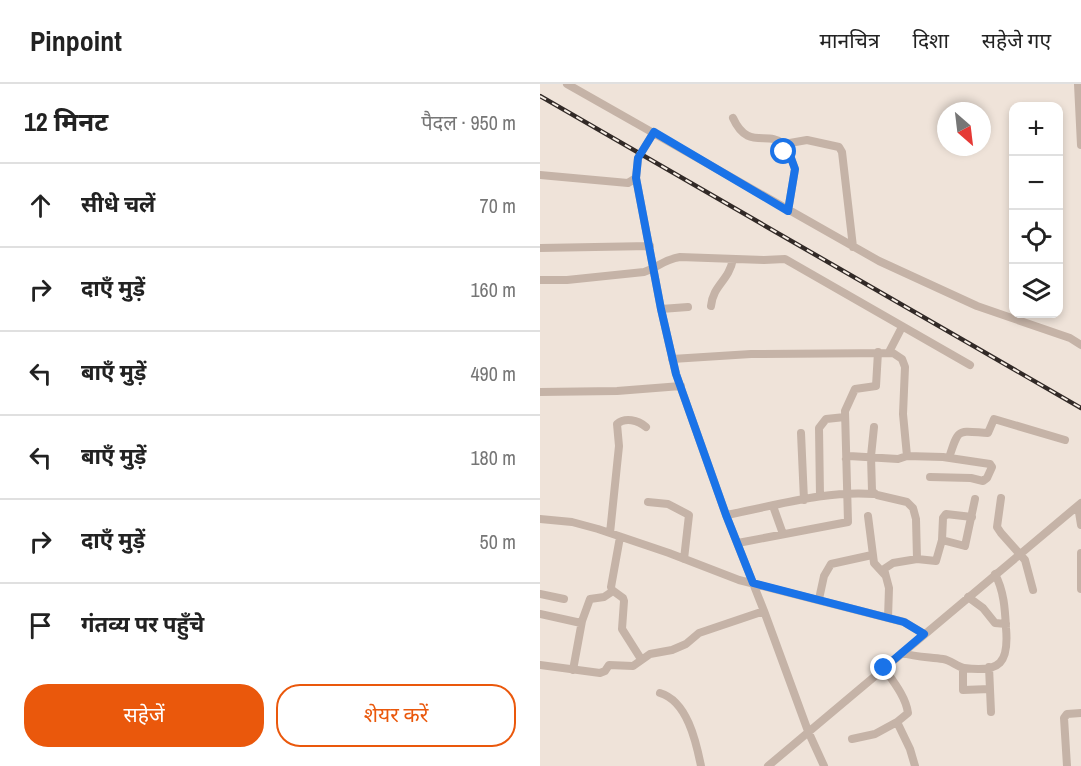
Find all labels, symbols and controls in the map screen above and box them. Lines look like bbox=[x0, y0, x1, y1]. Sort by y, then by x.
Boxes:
text: Pinpoint bbox=[30, 22, 122, 60]
text: मानचित्र bbox=[820, 26, 880, 55]
text: दिशा bbox=[913, 26, 949, 55]
text: सहेजे गए bbox=[982, 26, 1051, 55]
north arrow bbox=[937, 102, 991, 156]
map controls bbox=[1009, 102, 1063, 318]
button: + bbox=[1009, 102, 1063, 156]
text: 12 मिनट bbox=[24, 104, 108, 139]
text: पैदल · 950 m bbox=[421, 109, 516, 136]
route start bbox=[770, 138, 796, 164]
button: − bbox=[1009, 156, 1063, 210]
icon: ahead bbox=[24, 189, 57, 222]
text: सीधे चलें bbox=[81, 189, 155, 219]
text: 70 m bbox=[480, 192, 516, 219]
button: locate bbox=[1009, 210, 1063, 264]
button: layers bbox=[1009, 264, 1063, 318]
icon: right bbox=[24, 273, 57, 306]
text: दाएँ मुड़ें bbox=[81, 273, 145, 303]
text: 160 m bbox=[470, 276, 516, 303]
icon: left bbox=[24, 357, 57, 390]
text: बाएँ मुड़ें bbox=[81, 357, 146, 387]
text: 490 m bbox=[470, 360, 516, 387]
icon: left bbox=[24, 441, 57, 474]
text: बाएँ मुड़ें bbox=[81, 441, 146, 471]
text: 180 m bbox=[470, 444, 516, 471]
icon: right bbox=[24, 525, 57, 558]
text: दाएँ मुड़ें bbox=[81, 525, 145, 555]
text: 50 m bbox=[480, 528, 516, 555]
icon: arrive bbox=[24, 609, 57, 642]
text: गंतव्य पर पहुँचे bbox=[81, 609, 204, 639]
route end bbox=[870, 654, 896, 680]
button: सहेजें bbox=[24, 684, 264, 747]
button: शेयर करें bbox=[276, 684, 516, 747]

